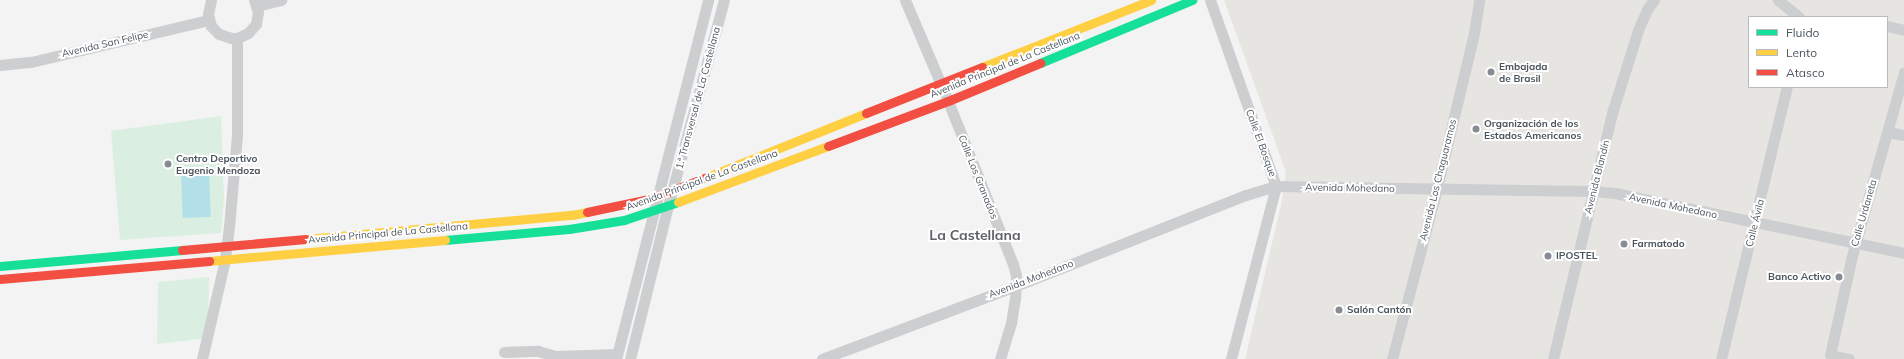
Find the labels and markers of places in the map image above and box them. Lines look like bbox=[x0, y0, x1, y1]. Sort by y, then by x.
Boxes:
place label: Embajada de Brasil bbox=[1499, 60, 1548, 84]
marker: Embajada de Brasil bbox=[1486, 67, 1496, 77]
place label: Organización de los Estados Americanos bbox=[1484, 117, 1581, 140]
marker: Organización de los Estados Americanos bbox=[1471, 124, 1481, 134]
place label: Centro Deportivo Eugenio Mendoza bbox=[176, 152, 261, 176]
marker: Centro Deportivo Eugenio Mendoza bbox=[163, 159, 173, 169]
place label: Farmatodo bbox=[1632, 238, 1685, 250]
marker: Farmatodo bbox=[1619, 239, 1629, 249]
place label: IPOSTEL bbox=[1556, 250, 1597, 262]
marker: IPOSTEL bbox=[1543, 251, 1553, 261]
place label: Banco Activo bbox=[1768, 271, 1831, 283]
marker: Banco Activo bbox=[1834, 272, 1844, 282]
place label: Salón Cantón bbox=[1347, 304, 1412, 316]
marker: Salón Cantón bbox=[1334, 305, 1344, 315]

